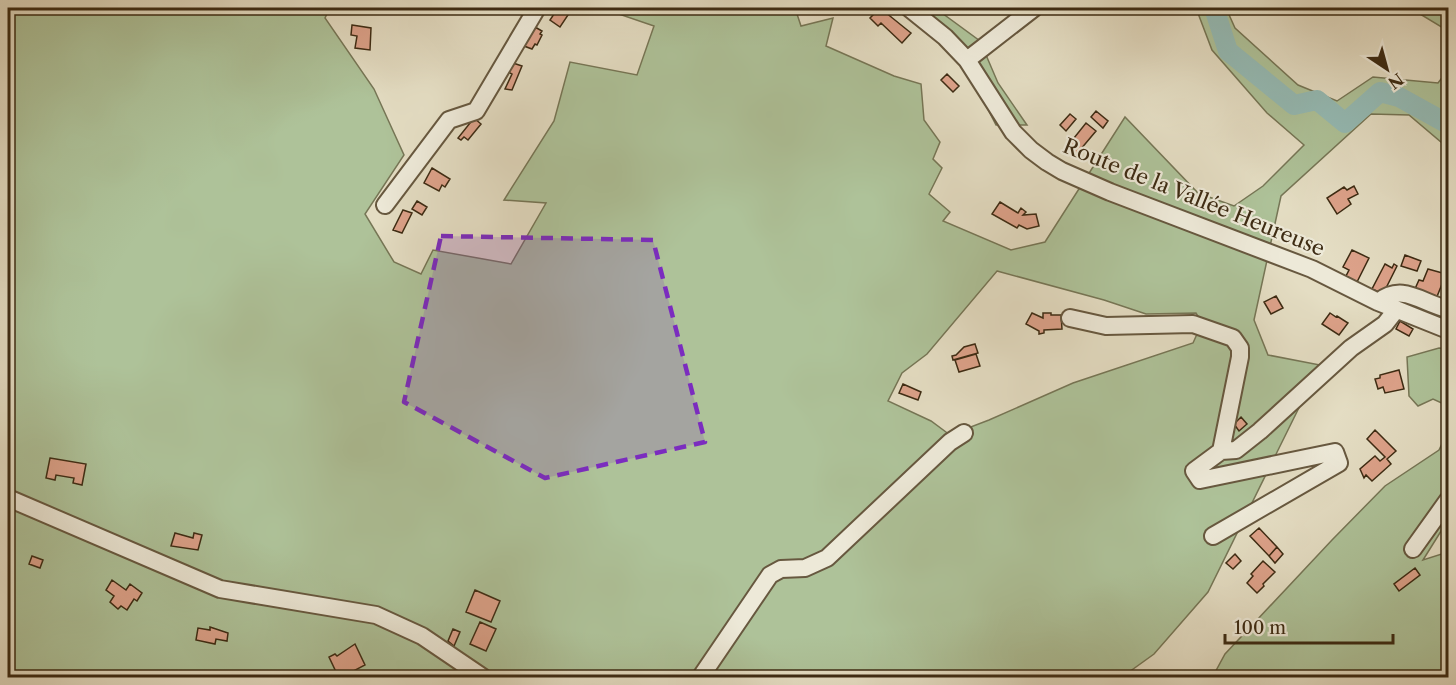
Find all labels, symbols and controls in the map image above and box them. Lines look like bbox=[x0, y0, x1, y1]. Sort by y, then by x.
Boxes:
north arrow bbox=[1357, 39, 1417, 99]
text: N bbox=[1384, 69, 1407, 93]
street label: Route de la Vallée Heureuse bbox=[1059, 133, 1329, 261]
scale bar bbox=[1225, 607, 1393, 645]
text: 100 m bbox=[1234, 617, 1286, 639]

